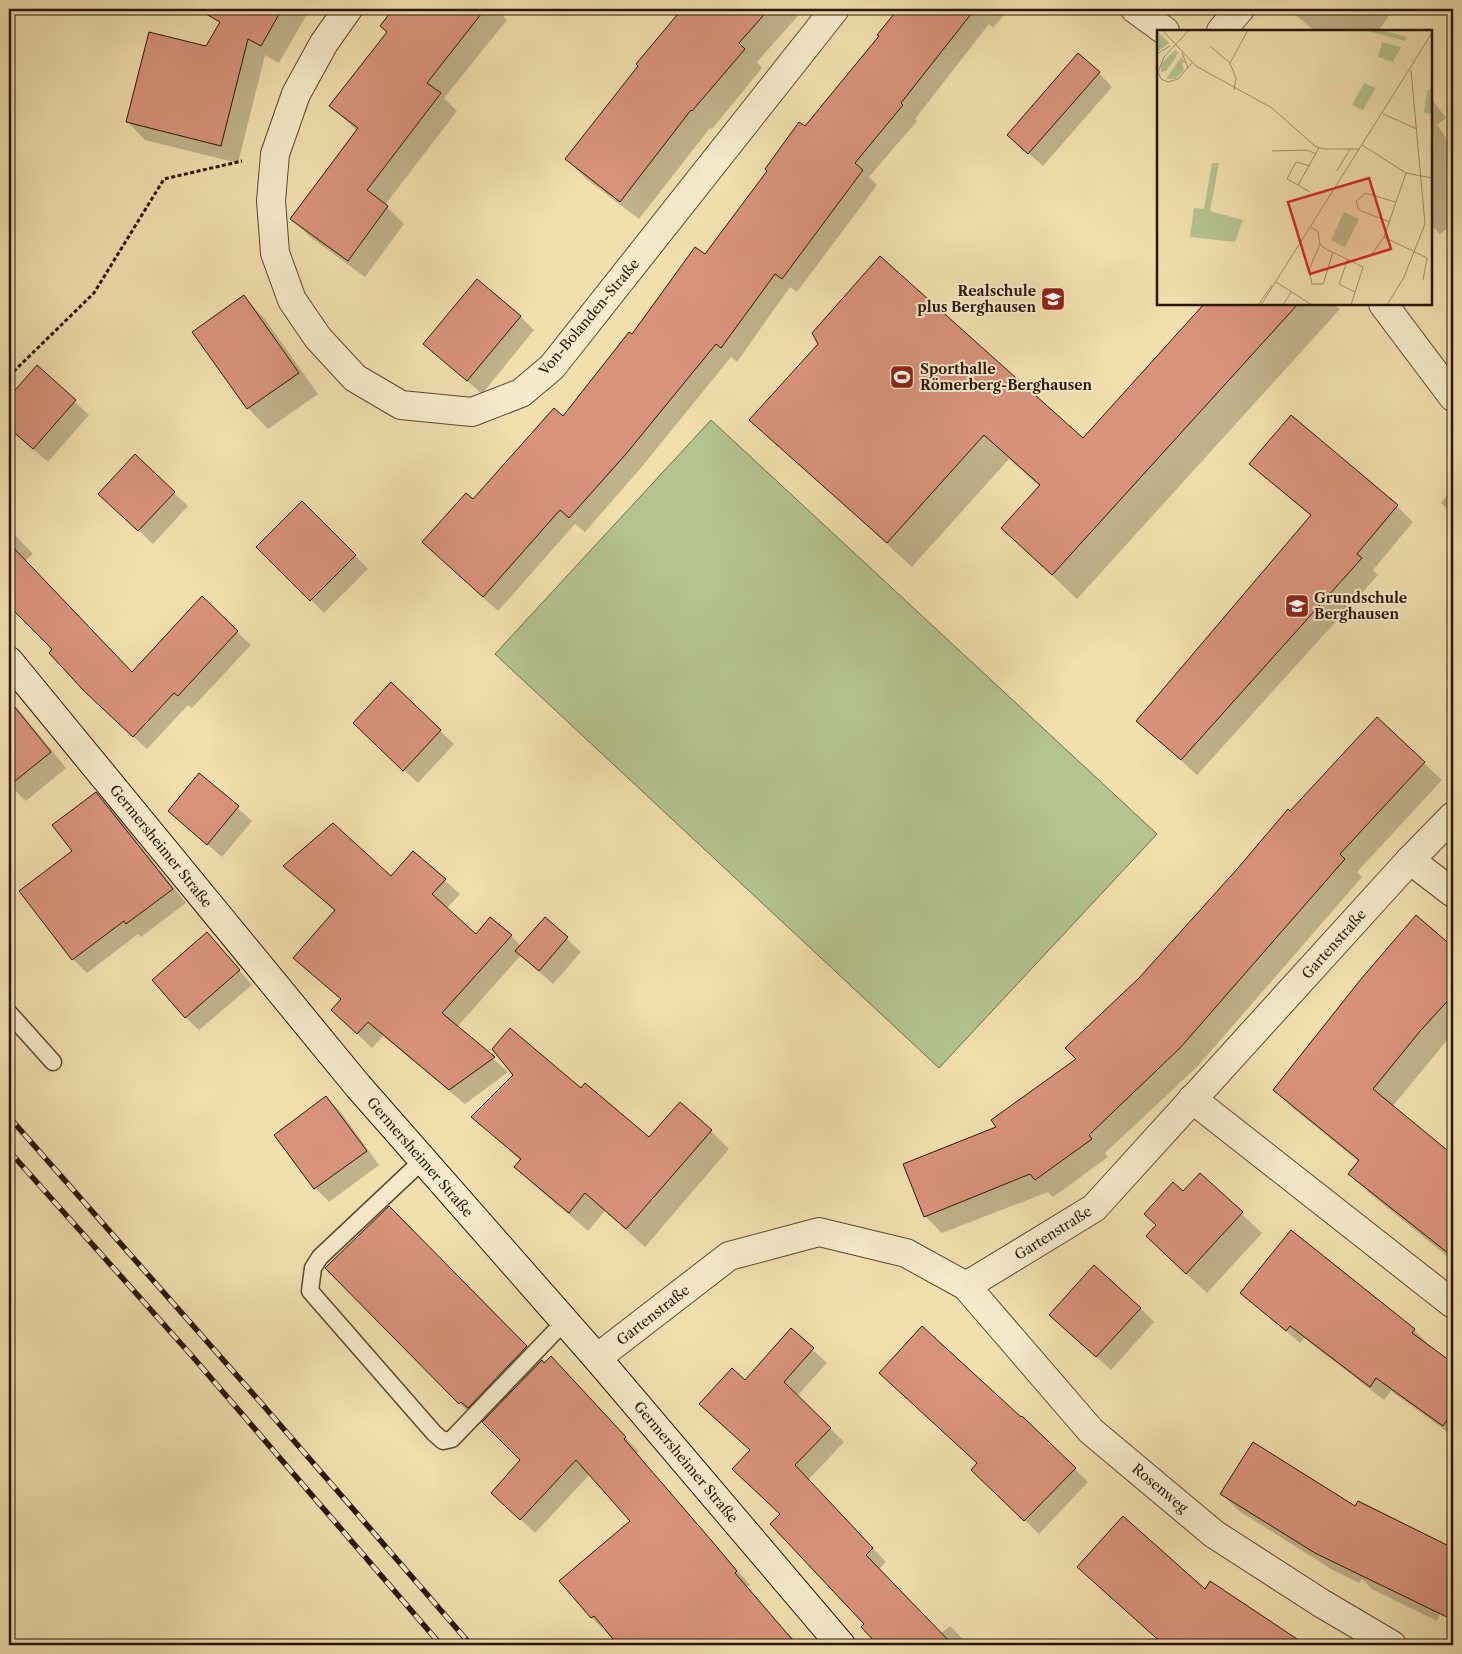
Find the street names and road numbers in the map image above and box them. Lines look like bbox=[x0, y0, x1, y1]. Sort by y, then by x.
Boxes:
street label: Von-Bolanden-Straße bbox=[534, 255, 643, 380]
street label: Germersheimer Straße bbox=[106, 781, 216, 911]
street label: Gartenstraße bbox=[1298, 905, 1370, 983]
street label: Germersheimer Straße bbox=[363, 1093, 477, 1221]
street label: Gartenstraße bbox=[1011, 1202, 1095, 1264]
street label: Gartenstraße bbox=[613, 1281, 693, 1349]
street label: Germersheimer Straße bbox=[630, 1398, 742, 1527]
street label: Rosenweg bbox=[1128, 1459, 1192, 1517]

